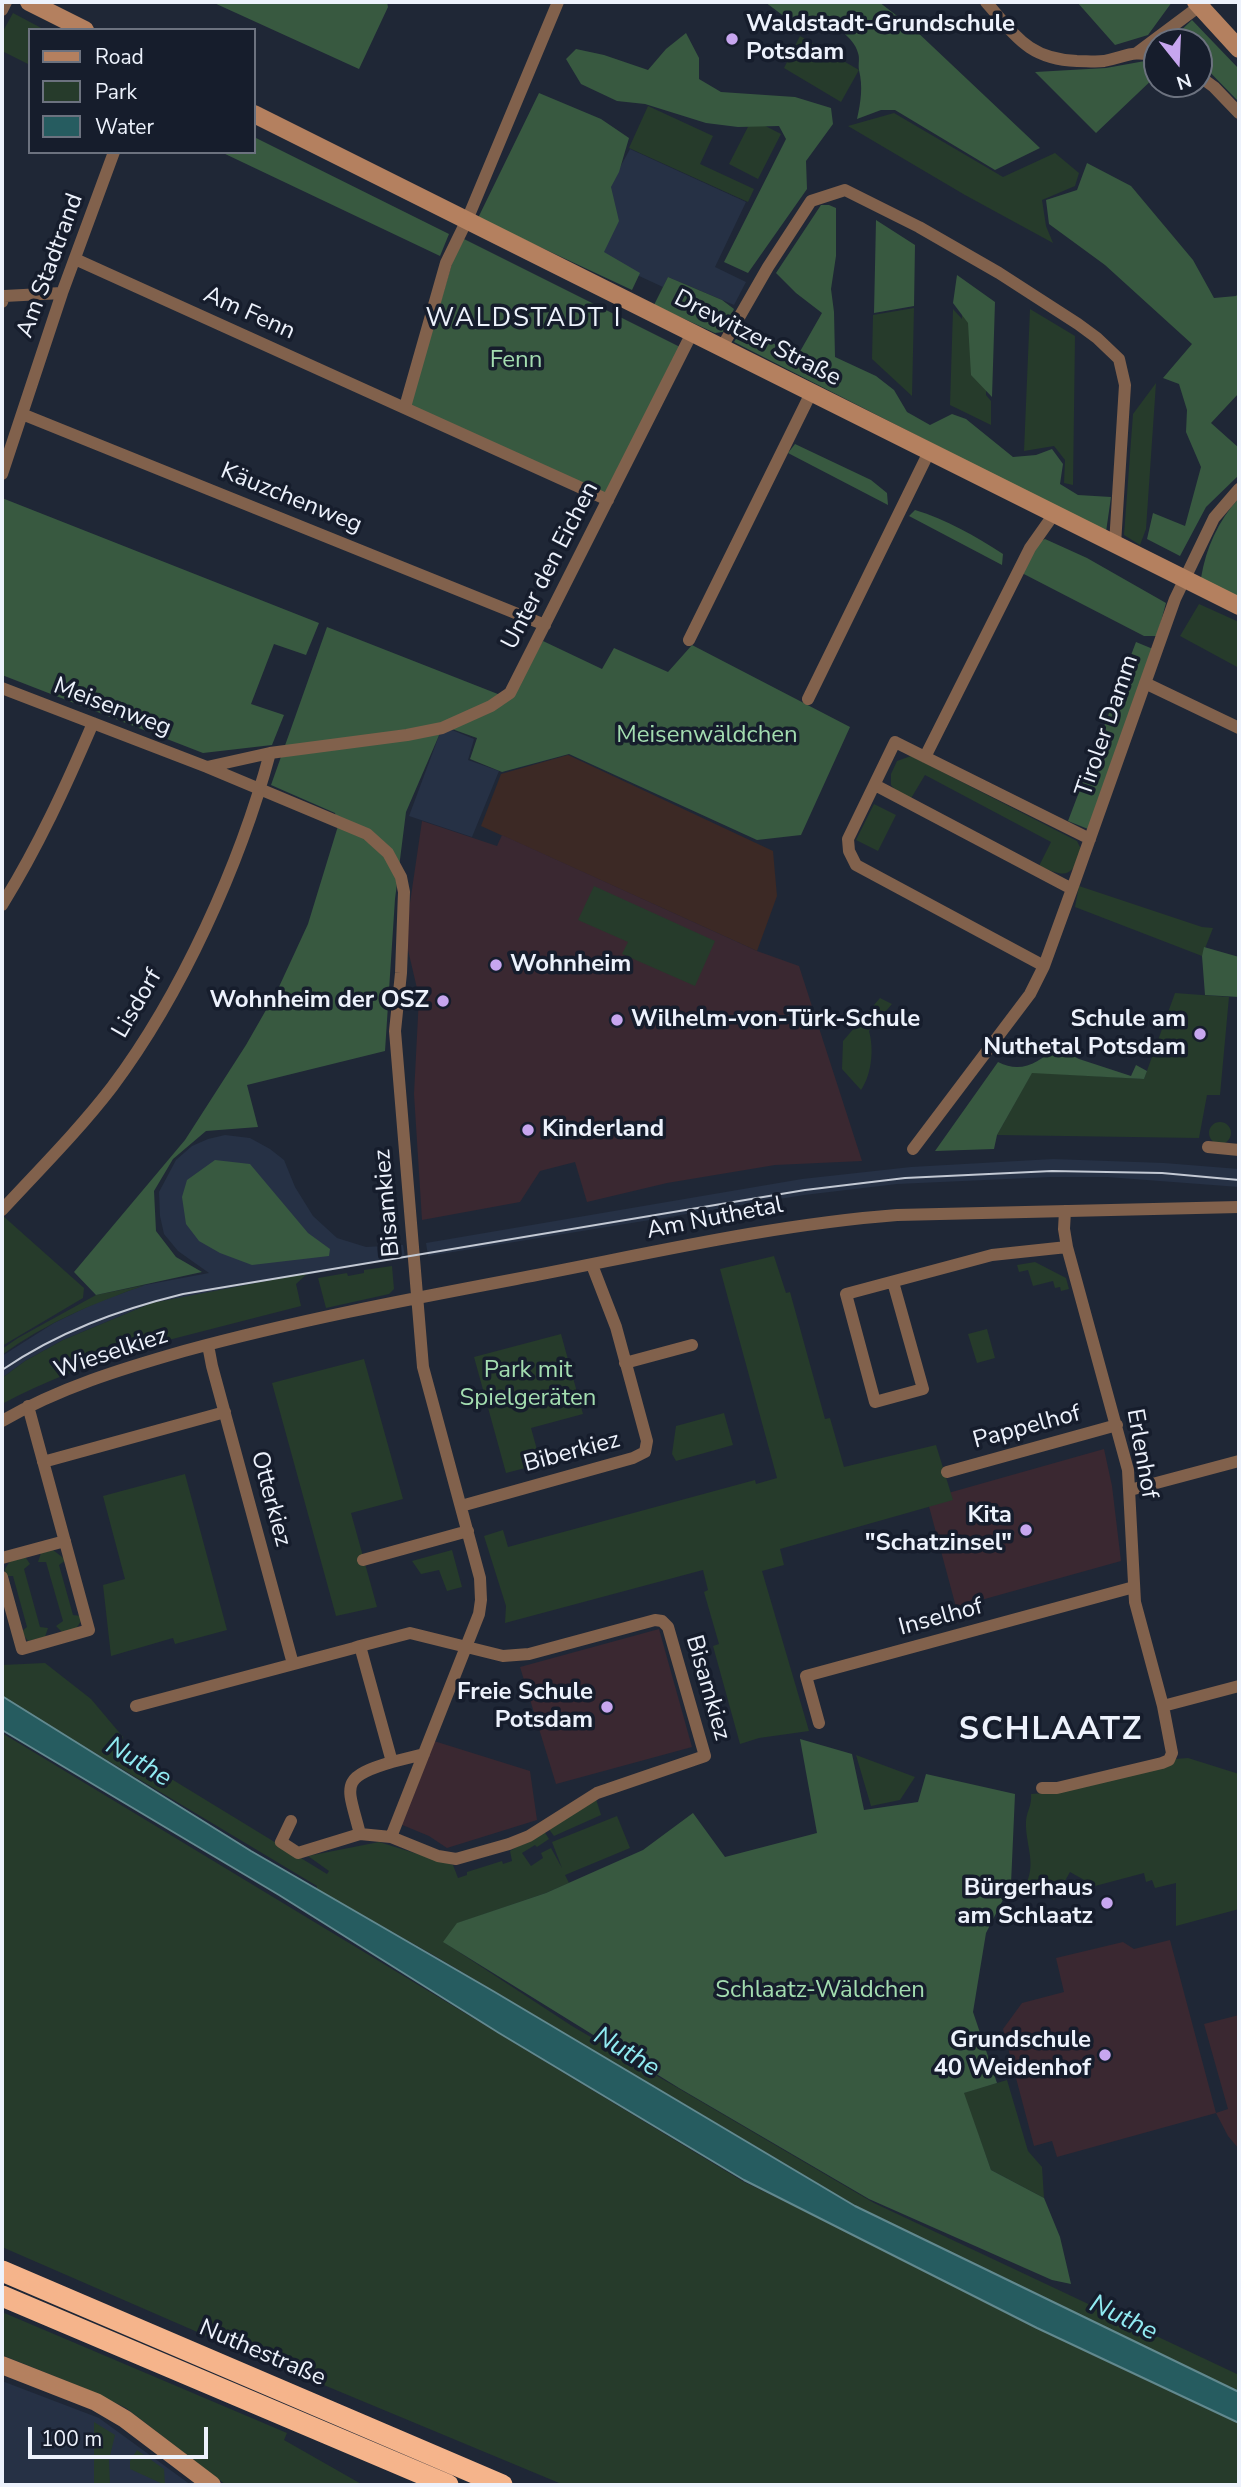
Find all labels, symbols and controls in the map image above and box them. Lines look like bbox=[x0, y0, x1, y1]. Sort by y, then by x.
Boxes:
place label: Waldstadt-Grundschule Potsdam bbox=[746, 11, 1015, 67]
legend bbox=[28, 28, 256, 154]
north arrow bbox=[1143, 28, 1213, 98]
marker: Waldstadt-Grundschule Potsdam bbox=[724, 31, 740, 47]
text: Road bbox=[95, 43, 144, 71]
text: N bbox=[1173, 67, 1195, 96]
text: Park bbox=[95, 78, 137, 106]
text: Water bbox=[95, 113, 154, 141]
street label: Am Stadtrand bbox=[12, 190, 90, 342]
street label: Am Fenn bbox=[199, 281, 299, 347]
street label: Drewitzer Straße bbox=[669, 285, 845, 393]
district label: WALDSTADT I bbox=[427, 304, 621, 336]
park label: Fenn bbox=[490, 347, 542, 375]
street label: Käuzchenweg bbox=[216, 458, 366, 540]
street label: Unter den Eichen bbox=[496, 477, 606, 655]
street label: Tiroler Damm bbox=[1070, 651, 1146, 801]
street label: Meisenweg bbox=[49, 672, 175, 744]
park label: Meisenwäldchen bbox=[616, 722, 798, 750]
place label: Wohnheim bbox=[510, 951, 631, 979]
marker: Wohnheim bbox=[488, 957, 504, 973]
street label: Lisdorf bbox=[107, 964, 169, 1044]
place label: Wohnheim der OSZ bbox=[210, 987, 429, 1015]
marker: Wohnheim der OSZ bbox=[435, 993, 451, 1009]
place label: Wilhelm-von-Türk-Schule bbox=[631, 1006, 920, 1034]
place label: Schule am Nuthetal Potsdam bbox=[983, 1006, 1186, 1062]
marker: Wilhelm-von-Türk-Schule bbox=[609, 1012, 625, 1028]
marker: Schule am Nuthetal Potsdam bbox=[1192, 1026, 1208, 1042]
place label: Kinderland bbox=[542, 1116, 664, 1144]
marker: Kinderland bbox=[520, 1122, 536, 1138]
street label: Bisamkiez bbox=[369, 1148, 407, 1258]
street label: Am Nuthetal bbox=[644, 1192, 786, 1246]
street label: Wieselkiez bbox=[51, 1322, 171, 1386]
park label: Park mit Spielgeräten bbox=[460, 1357, 596, 1413]
street label: Pappelhof bbox=[970, 1400, 1084, 1456]
street label: Erlenhof bbox=[1119, 1407, 1163, 1501]
street label: Biberkiez bbox=[521, 1426, 623, 1480]
street label: Otterkiez bbox=[243, 1448, 297, 1550]
place label: Kita "Schatzinsel" bbox=[865, 1502, 1012, 1558]
marker: Kita "Schatzinsel" bbox=[1018, 1522, 1034, 1538]
street label: Inselhof bbox=[896, 1593, 986, 1643]
street label: Bisamkiez bbox=[678, 1632, 736, 1744]
place label: Freie Schule Potsdam bbox=[457, 1679, 593, 1735]
marker: Freie Schule Potsdam bbox=[599, 1699, 615, 1715]
district label: SCHLAATZ bbox=[960, 1712, 1142, 1750]
water label: Nuthe bbox=[99, 1731, 177, 1795]
place label: Bürgerhaus am Schlaatz bbox=[957, 1875, 1093, 1931]
marker: Bürgerhaus am Schlaatz bbox=[1099, 1895, 1115, 1911]
park label: Schlaatz-Wäldchen bbox=[715, 1977, 925, 2005]
water label: Nuthe bbox=[587, 2021, 665, 2085]
place label: Grundschule 40 Weidenhof bbox=[933, 2027, 1091, 2083]
marker: Grundschule 40 Weidenhof bbox=[1097, 2047, 1113, 2063]
water label: Nuthe bbox=[1084, 2289, 1162, 2349]
street label: Nuthestraße bbox=[194, 2314, 330, 2394]
scale bar bbox=[32, 2414, 212, 2458]
text: 100 m bbox=[41, 2425, 102, 2453]

